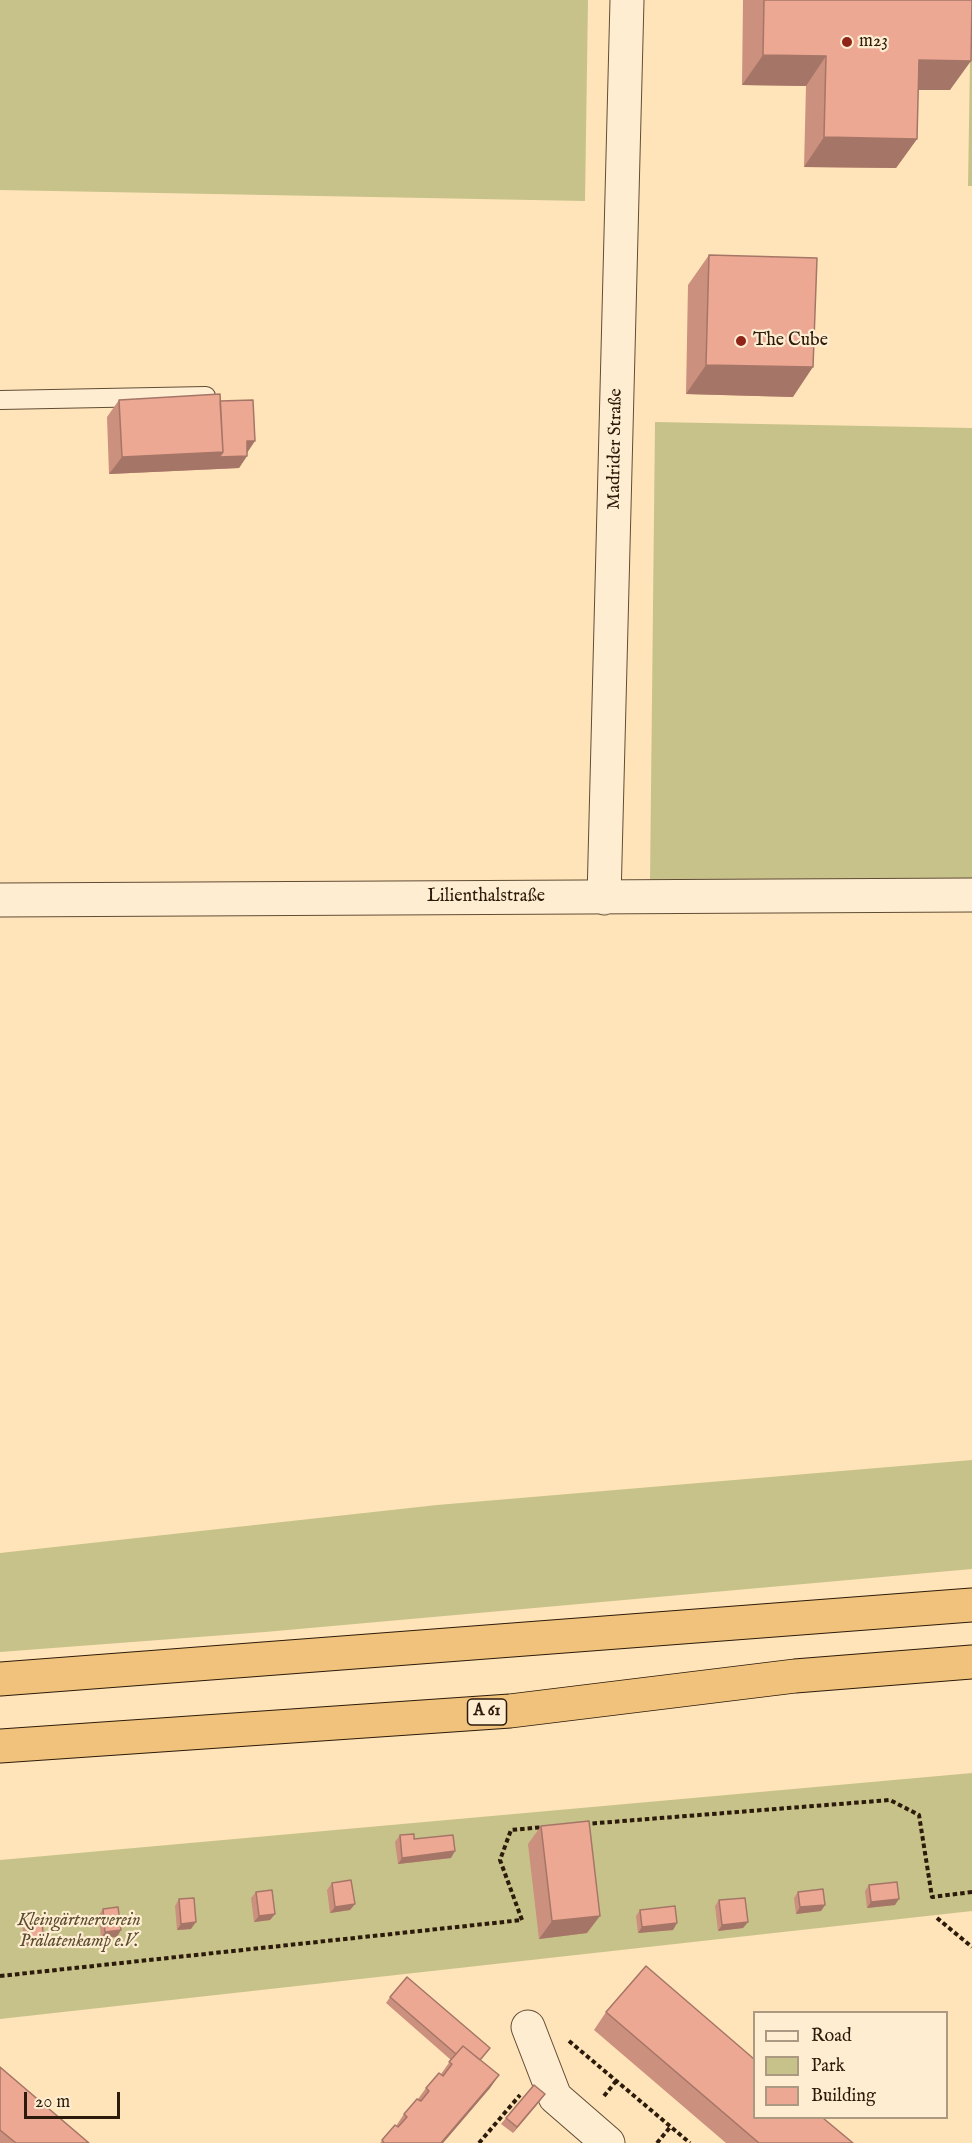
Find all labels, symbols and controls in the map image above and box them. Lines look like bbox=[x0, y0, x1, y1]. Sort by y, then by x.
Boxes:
place label: m23 bbox=[859, 31, 888, 53]
marker: m23 bbox=[840, 35, 854, 49]
place label: The Cube bbox=[753, 330, 828, 352]
marker: The Cube bbox=[734, 334, 748, 348]
street label: Madrider Straße bbox=[604, 388, 628, 510]
street label: Lilienthalstraße bbox=[427, 886, 545, 908]
road number: A 61 bbox=[468, 1699, 506, 1725]
park label: Kleingärtnerverein Prälatenkamp e.V. bbox=[17, 1910, 141, 1952]
legend bbox=[753, 2011, 948, 2119]
text: Road bbox=[811, 2025, 852, 2048]
text: Park bbox=[811, 2055, 845, 2078]
scale bar bbox=[27, 2080, 123, 2118]
text: Building bbox=[811, 2085, 876, 2108]
text: 20 m bbox=[35, 2091, 70, 2114]

